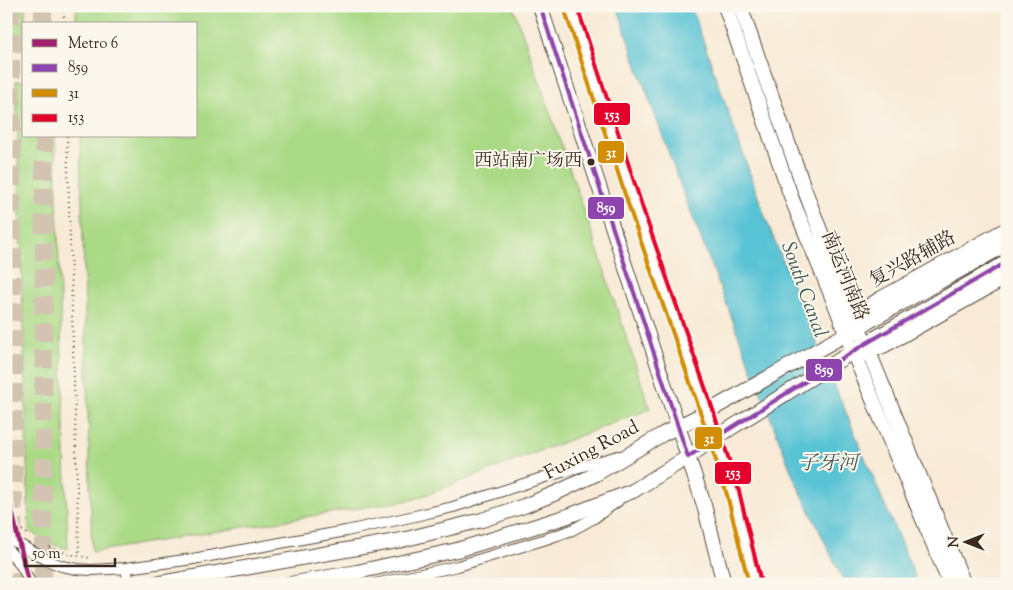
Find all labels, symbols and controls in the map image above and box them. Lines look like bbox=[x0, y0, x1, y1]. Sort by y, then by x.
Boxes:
legend bbox=[22, 22, 198, 138]
text: Metro 6 bbox=[68, 34, 118, 55]
text: 859 bbox=[68, 58, 88, 79]
text: 31 bbox=[68, 84, 79, 105]
line badge: 153 bbox=[593, 102, 631, 126]
text: 153 bbox=[604, 106, 620, 126]
text: 153 bbox=[68, 108, 84, 129]
line badge: 31 bbox=[597, 140, 625, 164]
text: 31 bbox=[606, 144, 616, 164]
place label: 西站南广场西 bbox=[474, 149, 582, 175]
marker: 西站南广场西 bbox=[586, 157, 596, 167]
line badge: 859 bbox=[587, 196, 625, 220]
text: 859 bbox=[597, 199, 615, 219]
street label: 复兴路辅路 bbox=[865, 225, 961, 295]
street label: 南运河南路 bbox=[814, 227, 874, 325]
water label: South Canal bbox=[772, 238, 834, 342]
line badge: 859 bbox=[805, 358, 843, 382]
text: 859 bbox=[815, 361, 833, 381]
street label: Fuxing Road bbox=[540, 415, 645, 487]
line badge: 31 bbox=[694, 426, 723, 450]
text: 31 bbox=[704, 430, 714, 450]
water label: 子牙河 bbox=[798, 450, 861, 479]
line badge: 153 bbox=[714, 461, 752, 485]
text: 153 bbox=[725, 464, 741, 484]
north arrow bbox=[940, 518, 990, 568]
scale bar bbox=[25, 535, 115, 567]
text: N bbox=[945, 536, 965, 548]
text: 50 m bbox=[31, 544, 61, 565]

